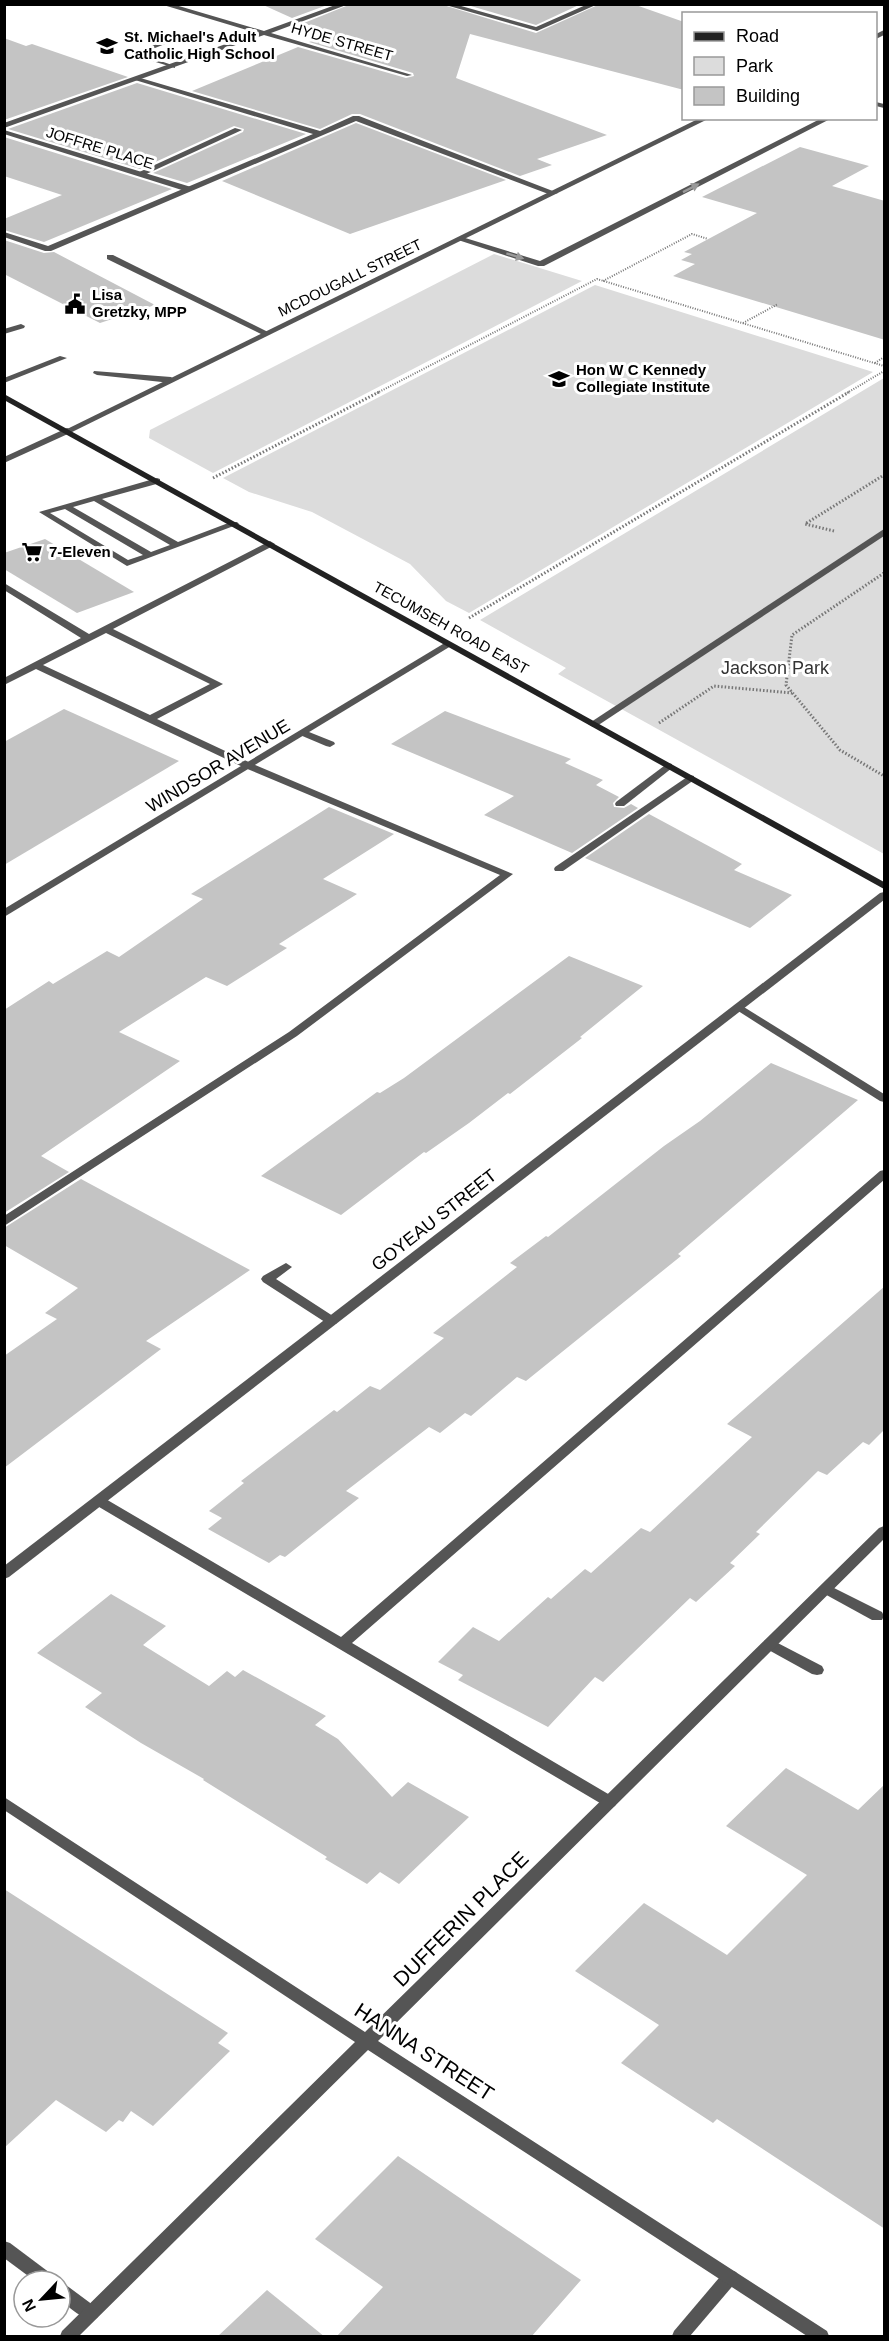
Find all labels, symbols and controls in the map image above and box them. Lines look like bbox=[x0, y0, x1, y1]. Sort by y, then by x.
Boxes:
legend bbox=[682, 12, 877, 120]
street label: HYDE STREET bbox=[289, 19, 395, 64]
text: Road bbox=[736, 26, 779, 46]
place label: St. Michael's Adult Catholic High School bbox=[124, 28, 275, 62]
school or university icon: St. Michael's Adult Catholic High School bbox=[95, 34, 119, 58]
text: Park bbox=[736, 56, 774, 76]
text: Building bbox=[736, 86, 800, 106]
street label: JOFFRE PLACE bbox=[44, 123, 156, 172]
one-way arrow bbox=[683, 183, 700, 193]
street label: MCDOUGALL STREET bbox=[275, 235, 424, 320]
one-way arrow bbox=[506, 252, 524, 261]
place label: Lisa Gretzky, MPP bbox=[92, 286, 187, 320]
public building icon: Lisa Gretzky, MPP bbox=[63, 292, 87, 316]
place label: Hon W C Kennedy Collegiate Institute bbox=[576, 361, 710, 395]
school or university icon: Hon W C Kennedy Collegiate Institute bbox=[547, 367, 571, 391]
supermarket icon: 7-Eleven bbox=[20, 540, 44, 564]
place label: 7-Eleven bbox=[49, 543, 111, 560]
street label: TECUMSEH ROAD EAST bbox=[371, 578, 532, 677]
park label: Jackson Park bbox=[721, 658, 830, 678]
street label: WINDSOR AVENUE bbox=[143, 715, 293, 817]
street label: GOYEAU STREET bbox=[368, 1165, 500, 1275]
street label: DUFFERIN PLACE bbox=[389, 1847, 533, 1991]
street label: HANNA STREET bbox=[350, 1998, 498, 2105]
north arrow bbox=[12, 2269, 72, 2329]
text: N bbox=[19, 2296, 39, 2314]

